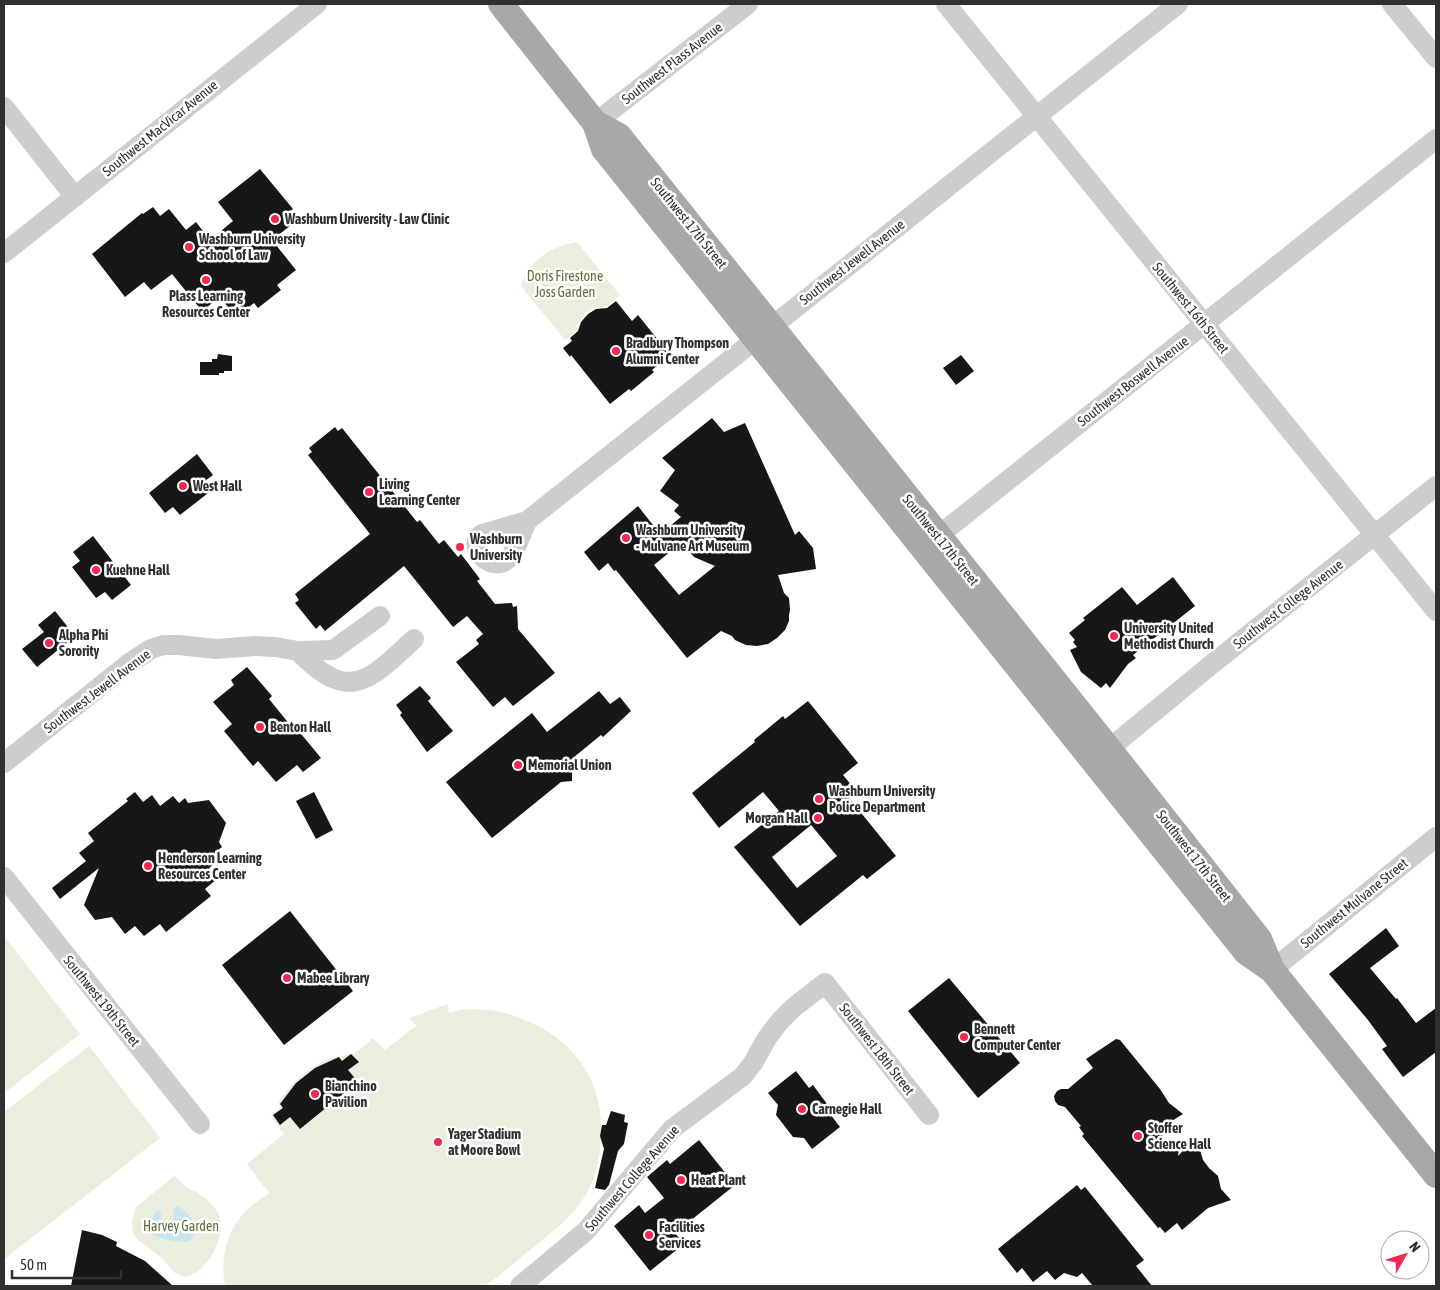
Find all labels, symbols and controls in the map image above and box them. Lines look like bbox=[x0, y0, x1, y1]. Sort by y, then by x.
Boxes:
street label: Southwest Plass Avenue bbox=[619, 19, 725, 107]
street label: Southwest MacVicar Avenue bbox=[99, 77, 221, 179]
street label: Southwest 17th Street bbox=[647, 174, 731, 272]
place label: Washburn University - Law Clinic bbox=[284, 211, 450, 227]
marker: Washburn University - Law Clinic bbox=[269, 213, 281, 225]
street label: Southwest Jewell Avenue bbox=[796, 216, 908, 308]
place label: Washburn University School of Law bbox=[198, 231, 306, 263]
marker: Washburn University School of Law bbox=[183, 241, 195, 253]
street label: Southwest 16th Street bbox=[1149, 259, 1233, 357]
park label: Doris Firestone Joss Garden bbox=[527, 268, 603, 300]
marker: Plass Learning Resources Center bbox=[200, 274, 212, 286]
place label: Plass Learning Resources Center bbox=[162, 288, 251, 320]
street label: Southwest Boswell Avenue bbox=[1074, 333, 1192, 429]
place label: Bradbury Thompson Alumni Center bbox=[625, 335, 729, 367]
marker: Bradbury Thompson Alumni Center bbox=[610, 345, 622, 357]
place label: Living Learning Center bbox=[379, 476, 461, 508]
place label: West Hall bbox=[192, 478, 242, 494]
marker: West Hall bbox=[177, 480, 189, 492]
marker: Living Learning Center bbox=[363, 486, 375, 498]
street label: Southwest 17th Street bbox=[899, 491, 983, 589]
place label: Washburn University - Mulvane Art Museum bbox=[635, 522, 749, 554]
place label: Washburn University bbox=[469, 531, 523, 563]
marker: Washburn University - Mulvane Art Museum bbox=[620, 532, 632, 544]
marker: Washburn University bbox=[454, 541, 466, 553]
street label: Southwest College Avenue bbox=[1230, 556, 1346, 652]
place label: Kuehne Hall bbox=[106, 562, 170, 578]
marker: Kuehne Hall bbox=[90, 564, 102, 576]
place label: University United Methodist Church bbox=[1124, 620, 1214, 652]
place label: Alpha Phi Sorority bbox=[58, 627, 108, 659]
marker: University United Methodist Church bbox=[1108, 630, 1120, 642]
marker: Alpha Phi Sorority bbox=[43, 637, 55, 649]
street label: Southwest Jewell Avenue bbox=[41, 646, 153, 736]
place label: Benton Hall bbox=[270, 719, 331, 735]
marker: Benton Hall bbox=[254, 721, 266, 733]
place label: Memorial Union bbox=[528, 757, 612, 773]
marker: Memorial Union bbox=[512, 759, 524, 771]
place label: Washburn University Police Department bbox=[828, 783, 936, 815]
marker: Washburn University Police Department bbox=[813, 793, 825, 805]
street label: Southwest 17th Street bbox=[1153, 807, 1235, 905]
place label: Morgan Hall bbox=[745, 810, 808, 826]
marker: Morgan Hall bbox=[812, 812, 824, 824]
place label: Henderson Learning Resources Center bbox=[158, 850, 263, 882]
street label: Southwest Mulvane Street bbox=[1297, 855, 1411, 951]
marker: Henderson Learning Resources Center bbox=[142, 860, 154, 872]
street label: Southwest 19th Street bbox=[60, 952, 144, 1050]
place label: Mabee Library bbox=[297, 970, 370, 986]
marker: Mabee Library bbox=[281, 972, 293, 984]
street label: Southwest 18th Street bbox=[836, 1000, 918, 1098]
place label: Bennett Computer Center bbox=[974, 1021, 1061, 1053]
marker: Bennett Computer Center bbox=[958, 1031, 970, 1043]
place label: Bianchino Pavilion bbox=[325, 1078, 377, 1110]
marker: Bianchino Pavilion bbox=[309, 1088, 321, 1100]
place label: Carnegie Hall bbox=[812, 1101, 882, 1117]
marker: Carnegie Hall bbox=[796, 1103, 808, 1115]
place label: Stoffer Science Hall bbox=[1148, 1120, 1211, 1152]
street label: Southwest College Avenue bbox=[582, 1122, 682, 1234]
place label: Yager Stadium at Moore Bowl bbox=[447, 1126, 521, 1158]
marker: Stoffer Science Hall bbox=[1132, 1130, 1144, 1142]
marker: Yager Stadium at Moore Bowl bbox=[432, 1136, 444, 1148]
place label: Heat Plant bbox=[691, 1172, 746, 1188]
marker: Heat Plant bbox=[675, 1174, 687, 1186]
park label: Harvey Garden bbox=[143, 1218, 219, 1234]
place label: Facilities Services bbox=[659, 1219, 705, 1251]
marker: Facilities Services bbox=[643, 1229, 655, 1241]
north arrow bbox=[1380, 1230, 1430, 1280]
text: N bbox=[1406, 1239, 1424, 1255]
scale bar bbox=[12, 1248, 121, 1280]
text: 50 m bbox=[20, 1256, 47, 1273]

